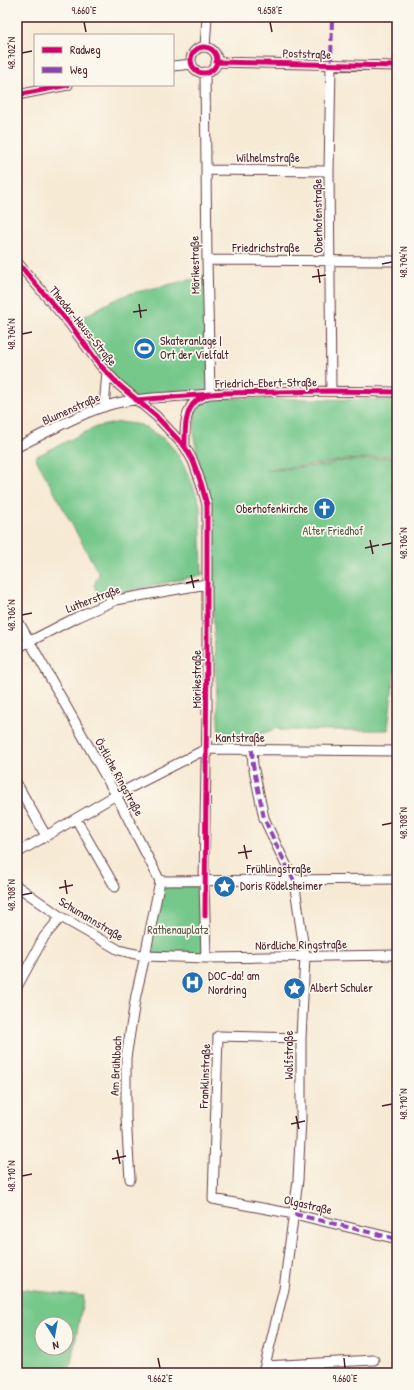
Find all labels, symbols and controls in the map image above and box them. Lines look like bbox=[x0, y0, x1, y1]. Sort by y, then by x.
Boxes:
text: 9.660°E bbox=[71, 4, 97, 17]
text: 9.658°E bbox=[257, 4, 283, 17]
legend bbox=[34, 34, 174, 86]
text: 48.702°N bbox=[5, 37, 18, 69]
text: Radweg bbox=[70, 41, 101, 58]
street label: Poststraße bbox=[282, 44, 332, 63]
text: Weg bbox=[70, 61, 88, 78]
street label: Wilhelmstraße bbox=[236, 149, 300, 166]
street label: Oberhofenstraße bbox=[308, 178, 327, 253]
street label: Mörikestraße bbox=[185, 236, 204, 294]
street label: Friedrichstraße bbox=[231, 239, 300, 256]
text: 48.704°N bbox=[397, 246, 410, 278]
street label: Theodor-Heuss-Straße bbox=[46, 282, 121, 370]
text: 48.704°N bbox=[5, 318, 18, 350]
place label: Skateranlage | Ort der Vielfalt bbox=[160, 332, 230, 363]
sports icon: Skateranlage | Ort der Vielfalt bbox=[131, 335, 157, 361]
street label: Friedrich-Ebert-Straße bbox=[214, 373, 317, 392]
street label: Blumenstraße bbox=[39, 388, 103, 429]
church icon: Oberhofenkirche bbox=[311, 496, 337, 522]
place label: Oberhofenkirche bbox=[236, 500, 308, 517]
park label: Alter Friedhof bbox=[303, 522, 364, 539]
text: 48.706°N bbox=[397, 527, 410, 559]
street label: Lutherstraße bbox=[63, 580, 123, 617]
text: 48.706°N bbox=[5, 599, 18, 631]
street label: Mörikestraße bbox=[188, 650, 205, 708]
street label: Kantstraße bbox=[215, 729, 265, 746]
street label: Östliche Ringstraße bbox=[91, 735, 148, 819]
text: 48.708°N bbox=[397, 807, 410, 839]
street label: Frühlingstraße bbox=[246, 860, 312, 877]
place icon: Doris Rödelsheimer bbox=[212, 873, 238, 899]
place label: Doris Rödelsheimer bbox=[240, 877, 323, 894]
text: 48.708°N bbox=[5, 879, 18, 911]
street label: Schumannstraße bbox=[56, 893, 127, 945]
park label: Rathenauplatz bbox=[147, 921, 209, 938]
street label: Nördliche Ringstraße bbox=[255, 935, 347, 954]
place label: DOC-da! am Nordring bbox=[208, 967, 260, 998]
hospital icon: DOC-da! am Nordring bbox=[179, 970, 205, 996]
place icon: Albert Schuler bbox=[282, 975, 308, 1001]
place label: Albert Schuler bbox=[310, 979, 373, 996]
street label: Wolfstraße bbox=[280, 1030, 297, 1079]
street label: Am Brühlbach bbox=[105, 1036, 126, 1096]
street label: Franklinstraße bbox=[195, 1043, 214, 1110]
text: 48.710°N bbox=[397, 1089, 410, 1119]
text: 48.710°N bbox=[5, 1161, 18, 1191]
street label: Olgastraße bbox=[282, 1191, 334, 1218]
north arrow bbox=[34, 1316, 74, 1356]
text: N bbox=[52, 1338, 60, 1353]
text: 9.662°E bbox=[147, 1372, 173, 1385]
text: 9.660°E bbox=[332, 1372, 358, 1385]

